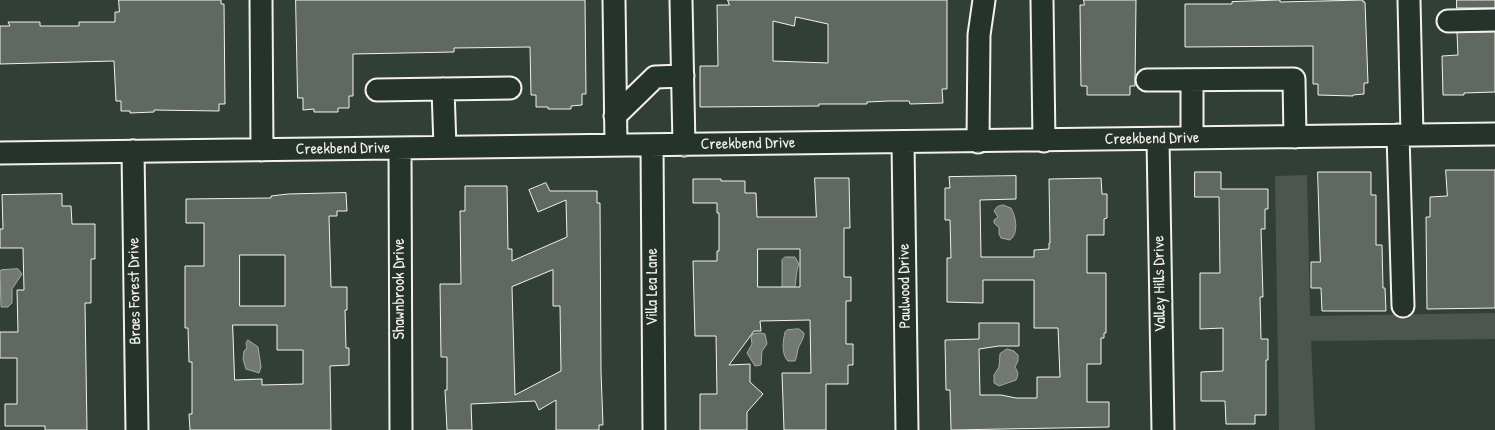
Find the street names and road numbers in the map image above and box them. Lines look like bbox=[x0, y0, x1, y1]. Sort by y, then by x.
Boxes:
street label: Creekbend Drive bbox=[1105, 129, 1199, 149]
street label: Creekbend Drive bbox=[701, 134, 795, 154]
street label: Creekbend Drive bbox=[296, 139, 390, 159]
street label: Valley Hills Drive bbox=[1150, 235, 1170, 333]
street label: Braes Forest Drive bbox=[124, 237, 146, 345]
street label: Shawnbrook Drive bbox=[390, 238, 410, 340]
street label: Paulwood Drive bbox=[895, 243, 915, 329]
street label: Villa Lea Lane bbox=[643, 248, 663, 326]

